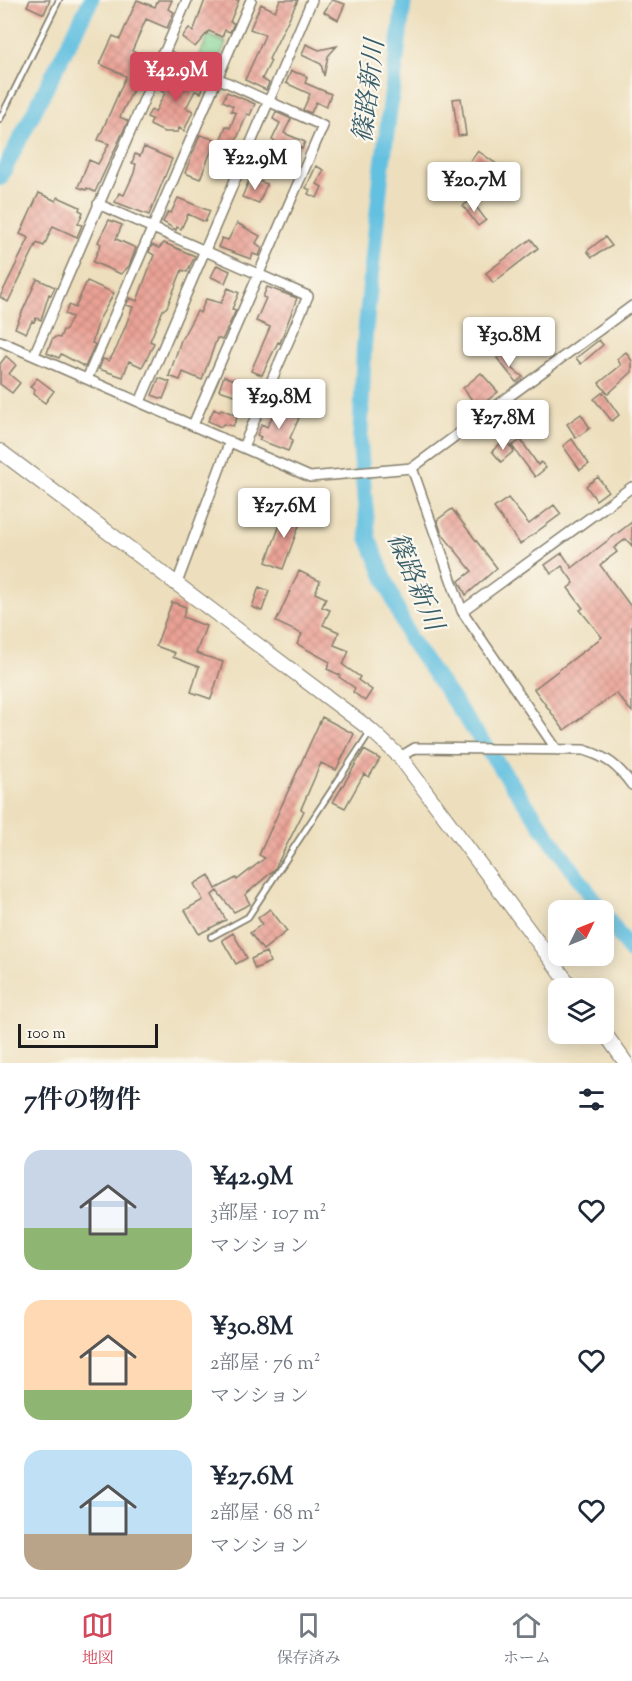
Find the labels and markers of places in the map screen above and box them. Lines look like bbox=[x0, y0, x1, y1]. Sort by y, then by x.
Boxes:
pin: ¥42.9M bbox=[127, 52, 225, 103]
pin: ¥22.9M bbox=[206, 140, 304, 191]
pin: ¥20.7M bbox=[425, 162, 523, 213]
pin: ¥30.8M bbox=[460, 317, 558, 368]
pin: ¥29.8M bbox=[230, 379, 328, 430]
pin: ¥27.8M bbox=[454, 400, 552, 451]
pin: ¥27.6M bbox=[235, 488, 333, 539]

